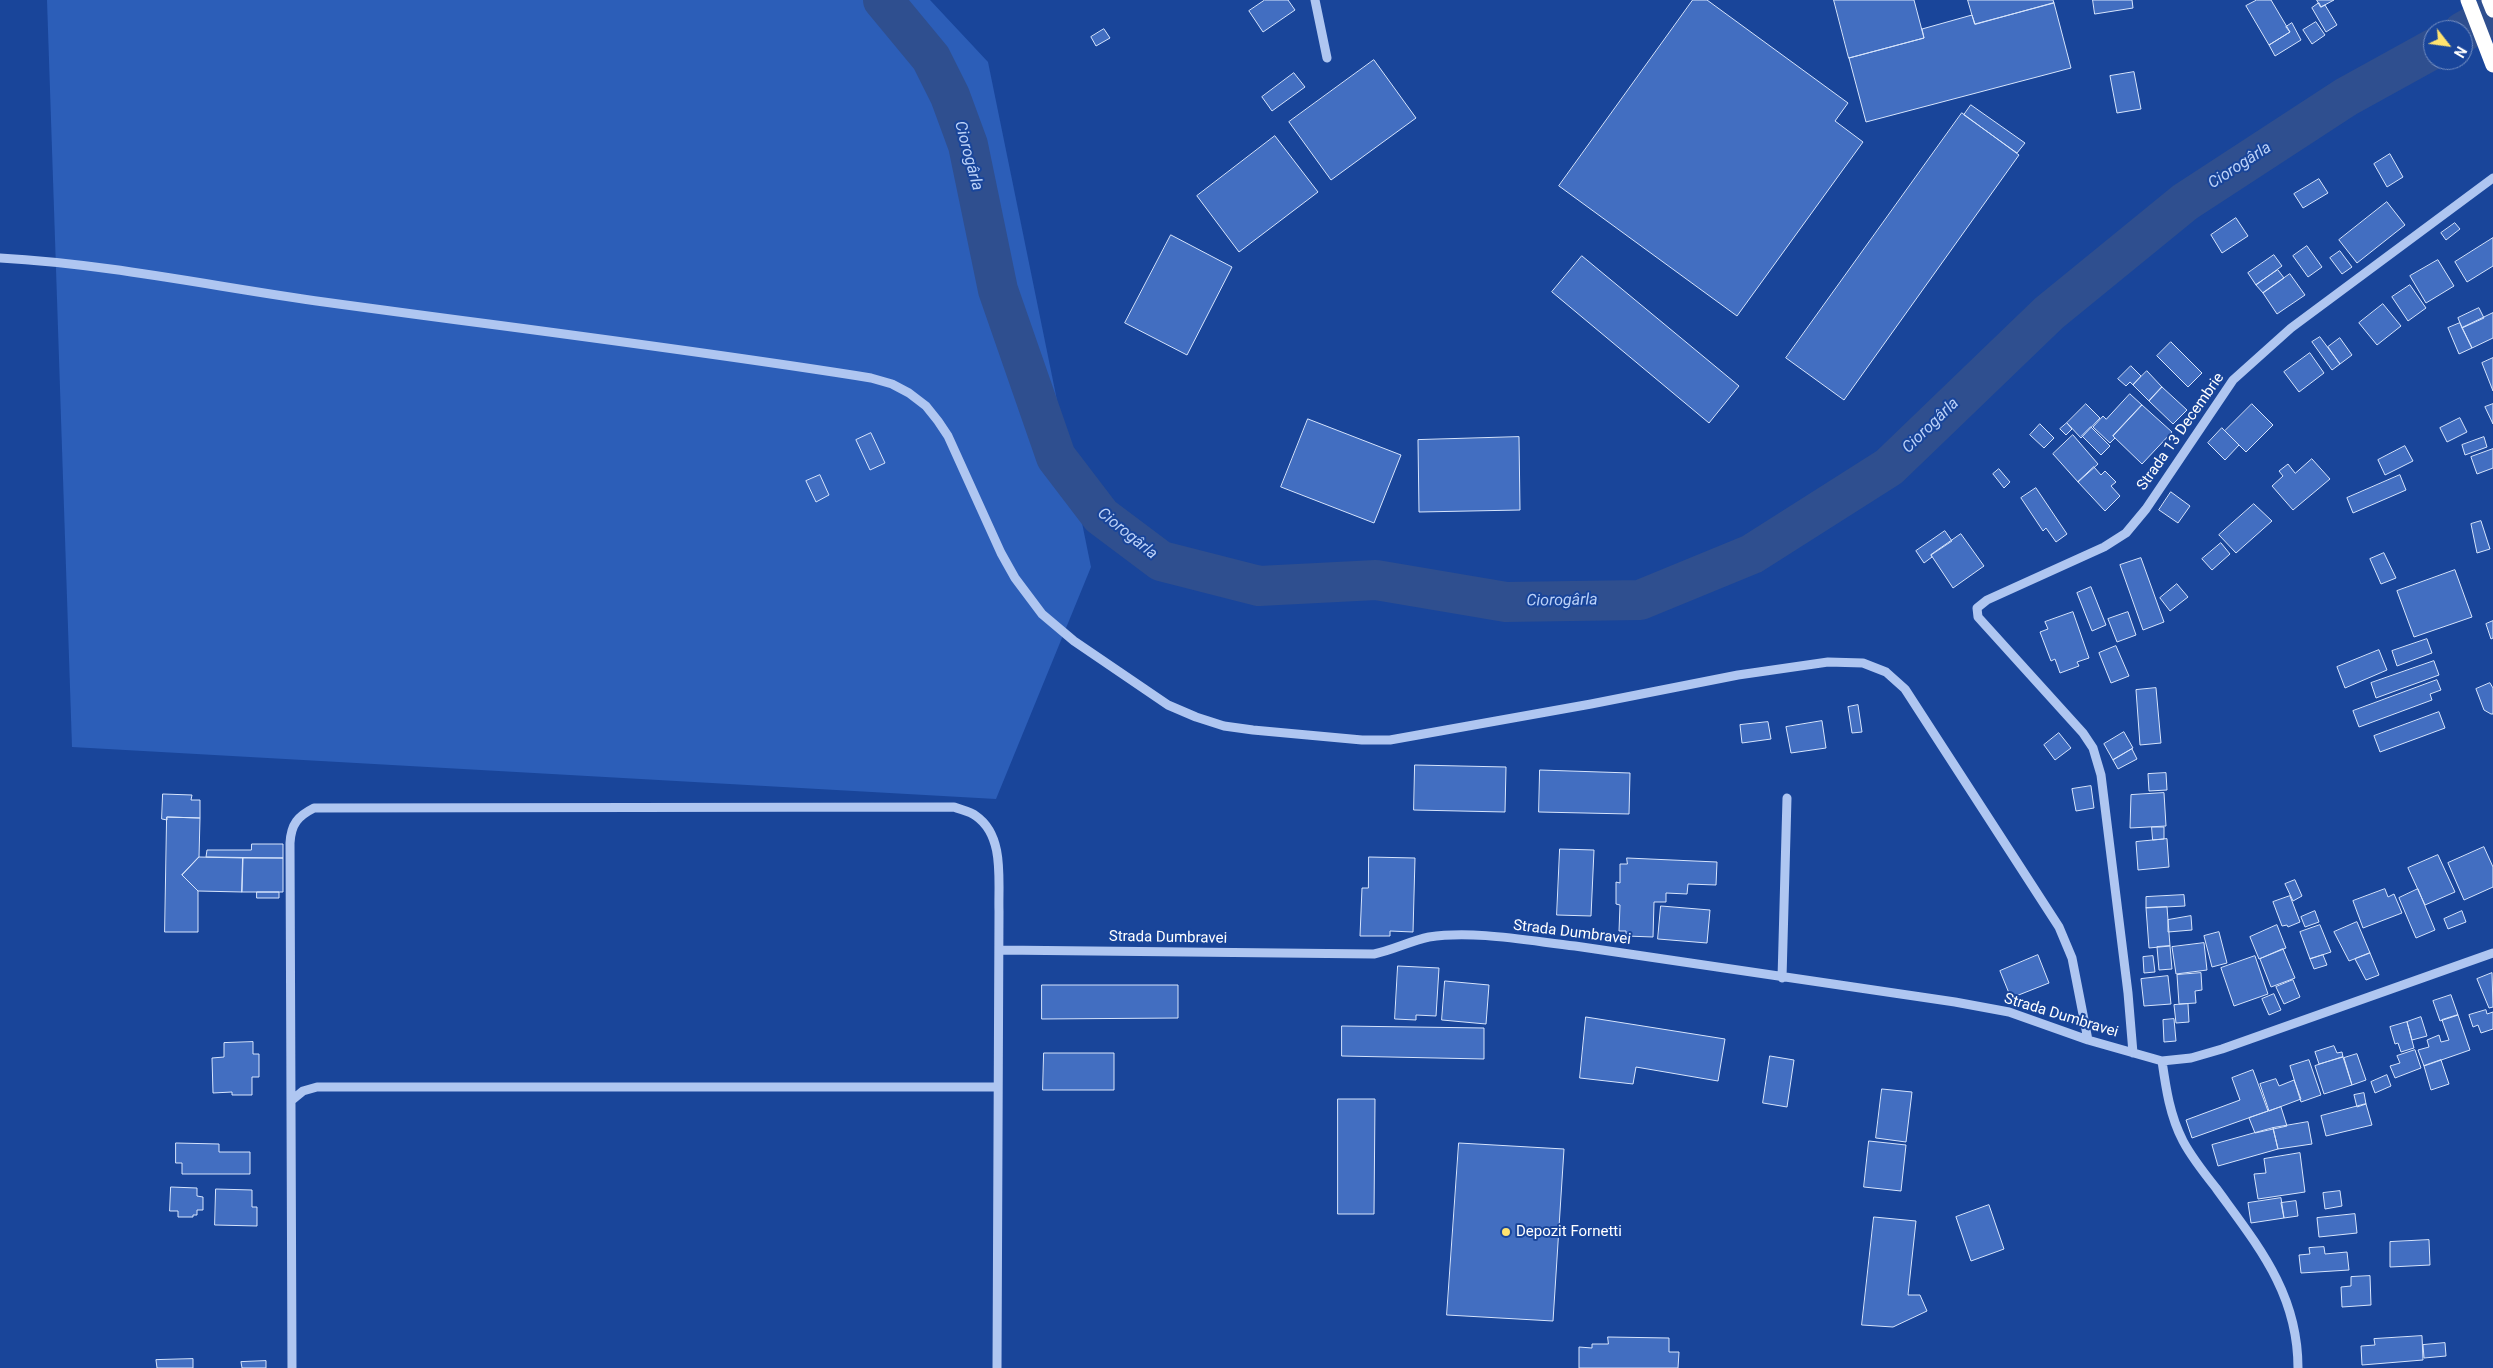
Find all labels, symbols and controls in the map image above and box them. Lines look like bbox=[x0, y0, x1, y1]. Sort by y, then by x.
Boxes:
north arrow bbox=[2423, 20, 2473, 70]
text: N bbox=[2451, 44, 2470, 60]
water label: Ciorogârla bbox=[949, 119, 987, 193]
water label: Ciorogârla bbox=[2205, 139, 2275, 193]
street label: Strada 13 Decembrie bbox=[2134, 370, 2228, 494]
water label: Ciorogârla bbox=[1899, 394, 1963, 458]
water label: Ciorogârla bbox=[1093, 504, 1161, 564]
water label: Ciorogârla bbox=[1526, 591, 1598, 611]
street label: Strada Dumbravei bbox=[1512, 917, 1632, 949]
street label: Strada Dumbravei bbox=[1109, 928, 1227, 948]
street label: Strada Dumbravei bbox=[2002, 990, 2120, 1042]
place label: Depozit Fornetti bbox=[1516, 1223, 1622, 1241]
marker: Depozit Fornetti bbox=[1500, 1226, 1512, 1238]

